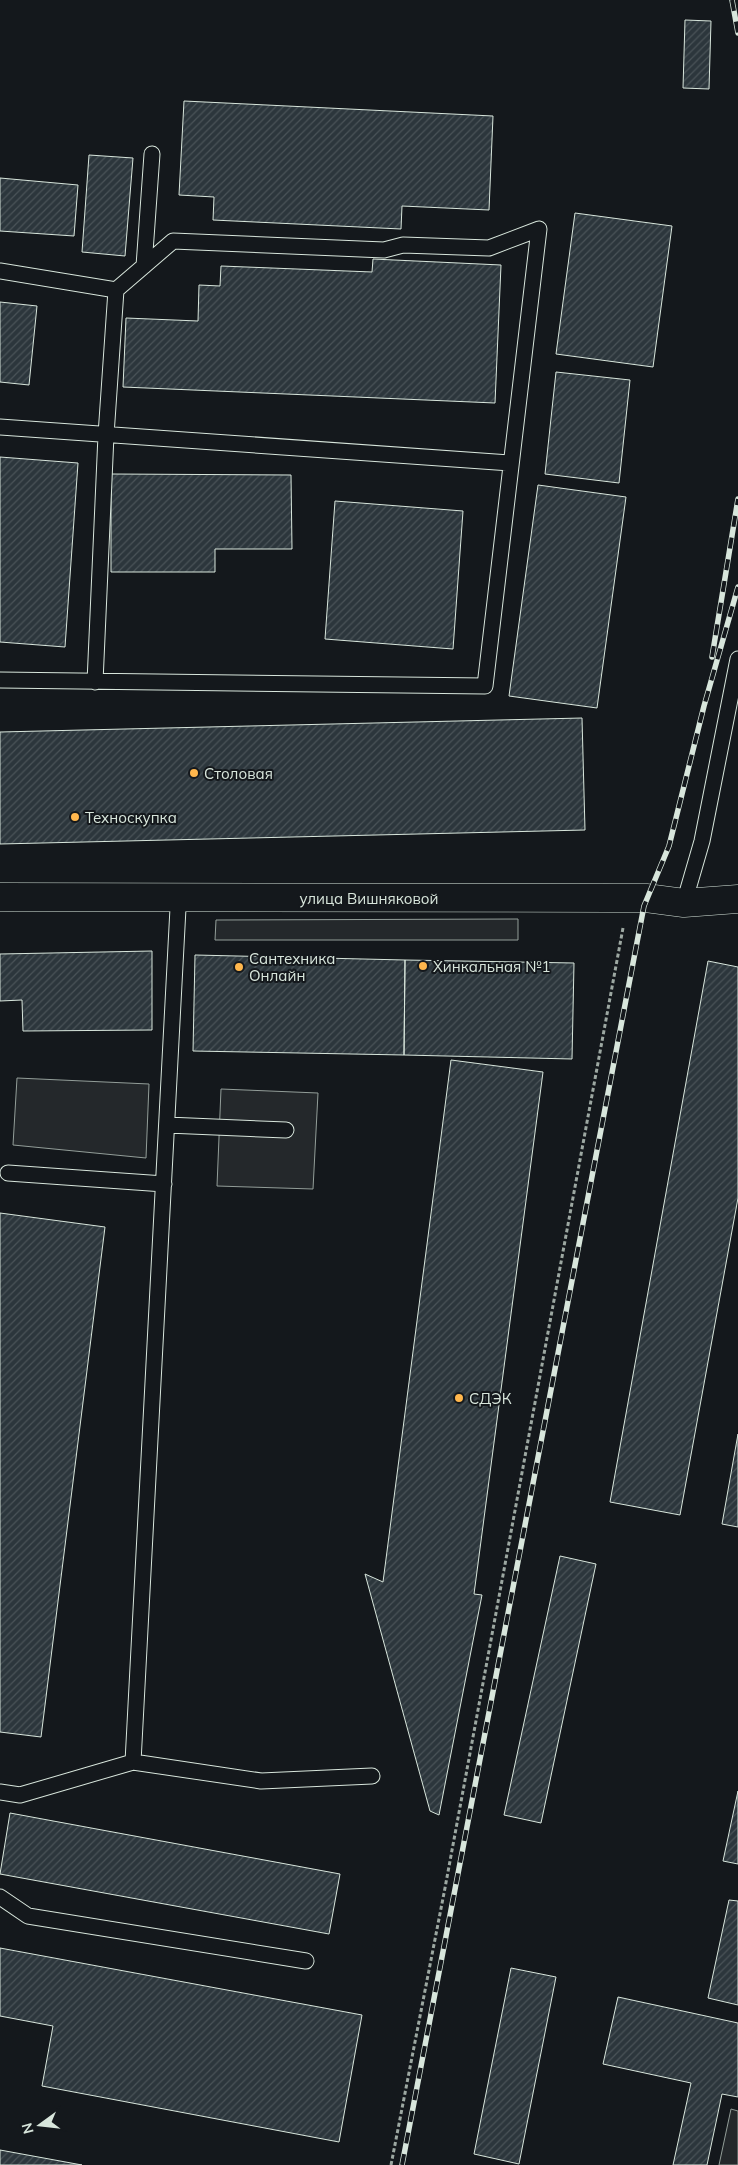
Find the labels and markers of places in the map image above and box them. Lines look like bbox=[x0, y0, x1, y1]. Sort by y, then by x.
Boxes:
place label: Столовая bbox=[204, 764, 273, 783]
marker: Столовая bbox=[188, 767, 200, 779]
place label: Техноскупка bbox=[85, 808, 177, 827]
marker: Техноскупка bbox=[69, 811, 81, 823]
place label: Сантехника Онлайн bbox=[249, 949, 335, 985]
place label: Хинкальная №1 bbox=[433, 957, 551, 976]
marker: Хинкальная №1 bbox=[417, 960, 429, 972]
marker: Сантехника Онлайн bbox=[233, 961, 245, 973]
place label: СДЭК bbox=[469, 1389, 512, 1408]
marker: СДЭК bbox=[453, 1392, 465, 1404]

